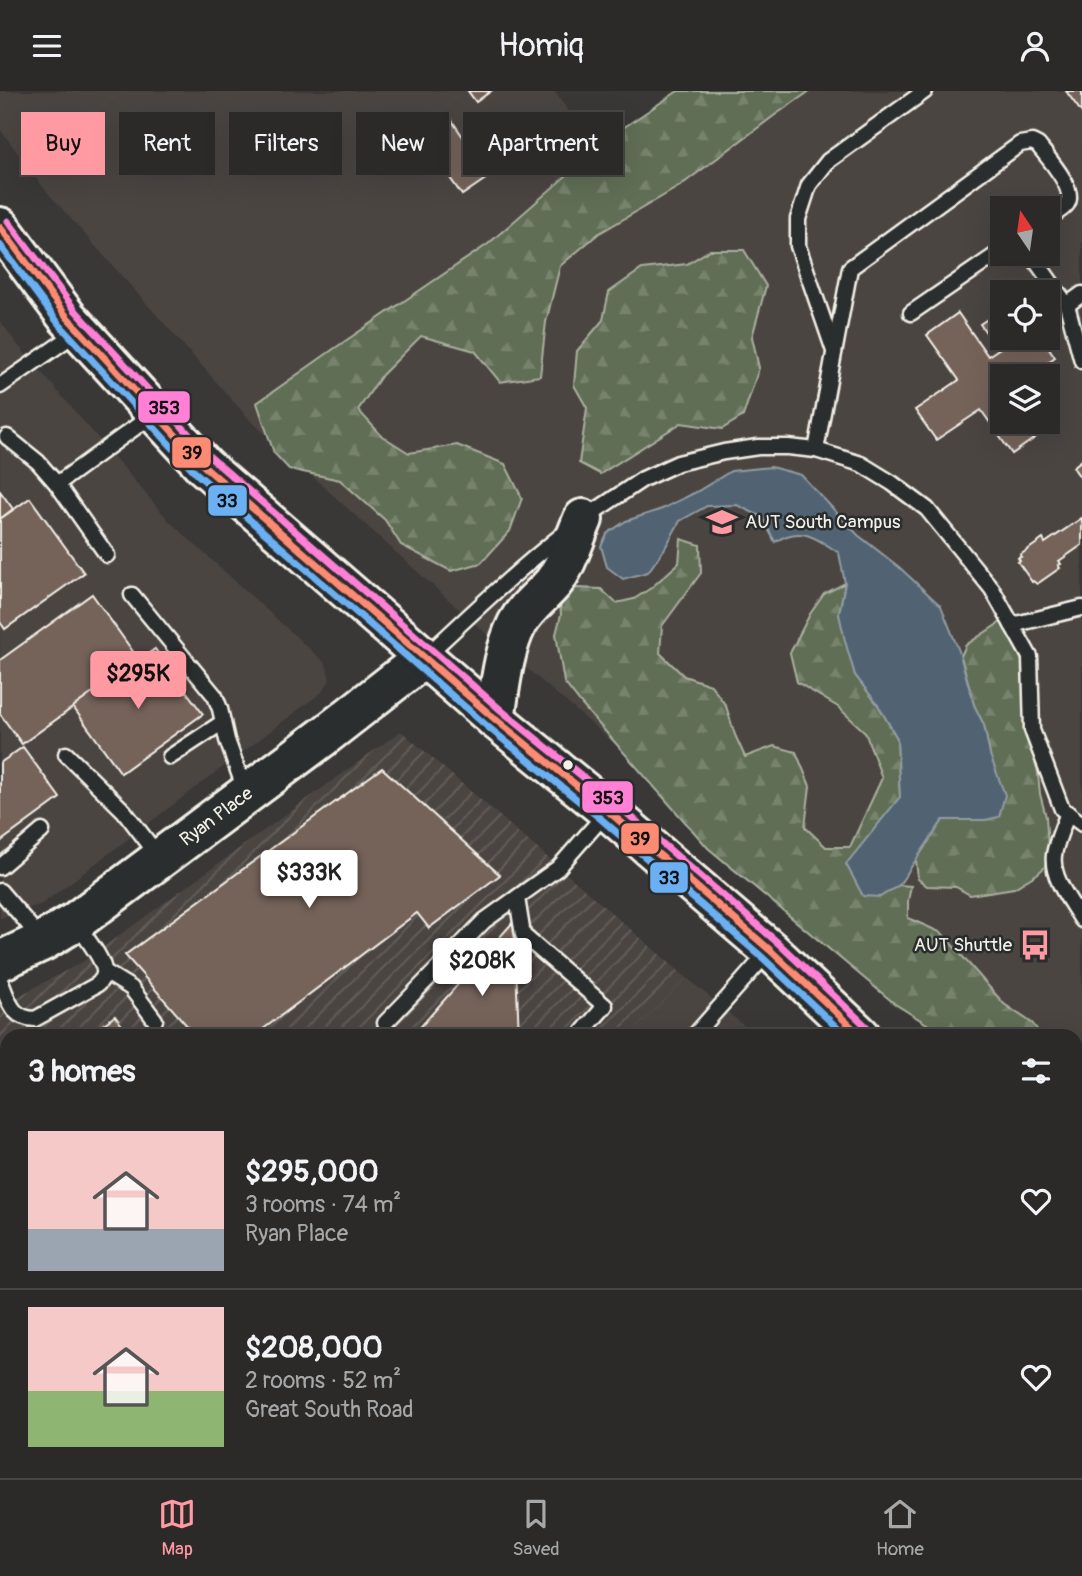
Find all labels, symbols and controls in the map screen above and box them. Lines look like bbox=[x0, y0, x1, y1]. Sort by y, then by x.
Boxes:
text: Homiq bbox=[498, 26, 584, 66]
icon: menu bbox=[28, 27, 66, 65]
icon: person bbox=[1016, 27, 1054, 65]
chip: Buy bbox=[21, 112, 105, 175]
chip: Rent bbox=[119, 112, 215, 175]
chip: Filters bbox=[229, 112, 342, 175]
chip: New bbox=[356, 112, 449, 175]
chip: Apartment bbox=[463, 112, 623, 175]
north arrow bbox=[990, 196, 1060, 266]
map controls bbox=[990, 196, 1060, 434]
button: locate bbox=[990, 280, 1060, 350]
button: layers bbox=[990, 364, 1060, 434]
line badge: 353 bbox=[137, 390, 191, 424]
text: 353 bbox=[148, 396, 180, 420]
line badge: 39 bbox=[171, 436, 212, 469]
text: 39 bbox=[182, 441, 202, 465]
line badge: 33 bbox=[207, 484, 248, 517]
text: 33 bbox=[216, 489, 238, 513]
school or university icon: AUT South Campus bbox=[705, 505, 739, 539]
place label: AUT South Campus bbox=[745, 510, 901, 534]
pin: $295K bbox=[89, 651, 187, 711]
text: $295K bbox=[106, 659, 170, 688]
unlabelled marker bbox=[561, 758, 575, 772]
line badge: 353 bbox=[581, 780, 634, 814]
street label: Ryan Place bbox=[175, 781, 258, 852]
text: 353 bbox=[592, 786, 624, 810]
line badge: 39 bbox=[620, 822, 660, 855]
text: 39 bbox=[630, 827, 650, 851]
pin: $333K bbox=[260, 851, 358, 910]
text: $333K bbox=[277, 858, 341, 887]
line badge: 33 bbox=[649, 861, 689, 894]
text: 33 bbox=[658, 866, 680, 890]
bus stop icon: AUT Shuttle bbox=[1018, 928, 1052, 962]
place label: AUT Shuttle bbox=[914, 933, 1013, 957]
pin: $208K bbox=[433, 939, 531, 998]
text: $208K bbox=[449, 946, 515, 975]
icon: filters bbox=[1017, 1052, 1055, 1090]
text: 3 homes bbox=[28, 1053, 135, 1090]
text: $295,000 bbox=[245, 1153, 379, 1190]
icon: home bbox=[84, 1159, 168, 1243]
icon: heart bbox=[1017, 1182, 1055, 1220]
text: 3 rooms · 74 m² bbox=[245, 1190, 401, 1219]
text: Ryan Place bbox=[245, 1219, 348, 1248]
text: $208,000 bbox=[245, 1329, 383, 1366]
icon: home bbox=[84, 1335, 168, 1419]
icon: heart bbox=[1017, 1358, 1055, 1396]
text: 2 rooms · 52 m² bbox=[245, 1366, 401, 1395]
text: Great South Road bbox=[245, 1395, 414, 1424]
tab: Map bbox=[158, 1495, 196, 1561]
tab: Saved bbox=[512, 1495, 560, 1561]
tab: Home bbox=[876, 1495, 924, 1561]

